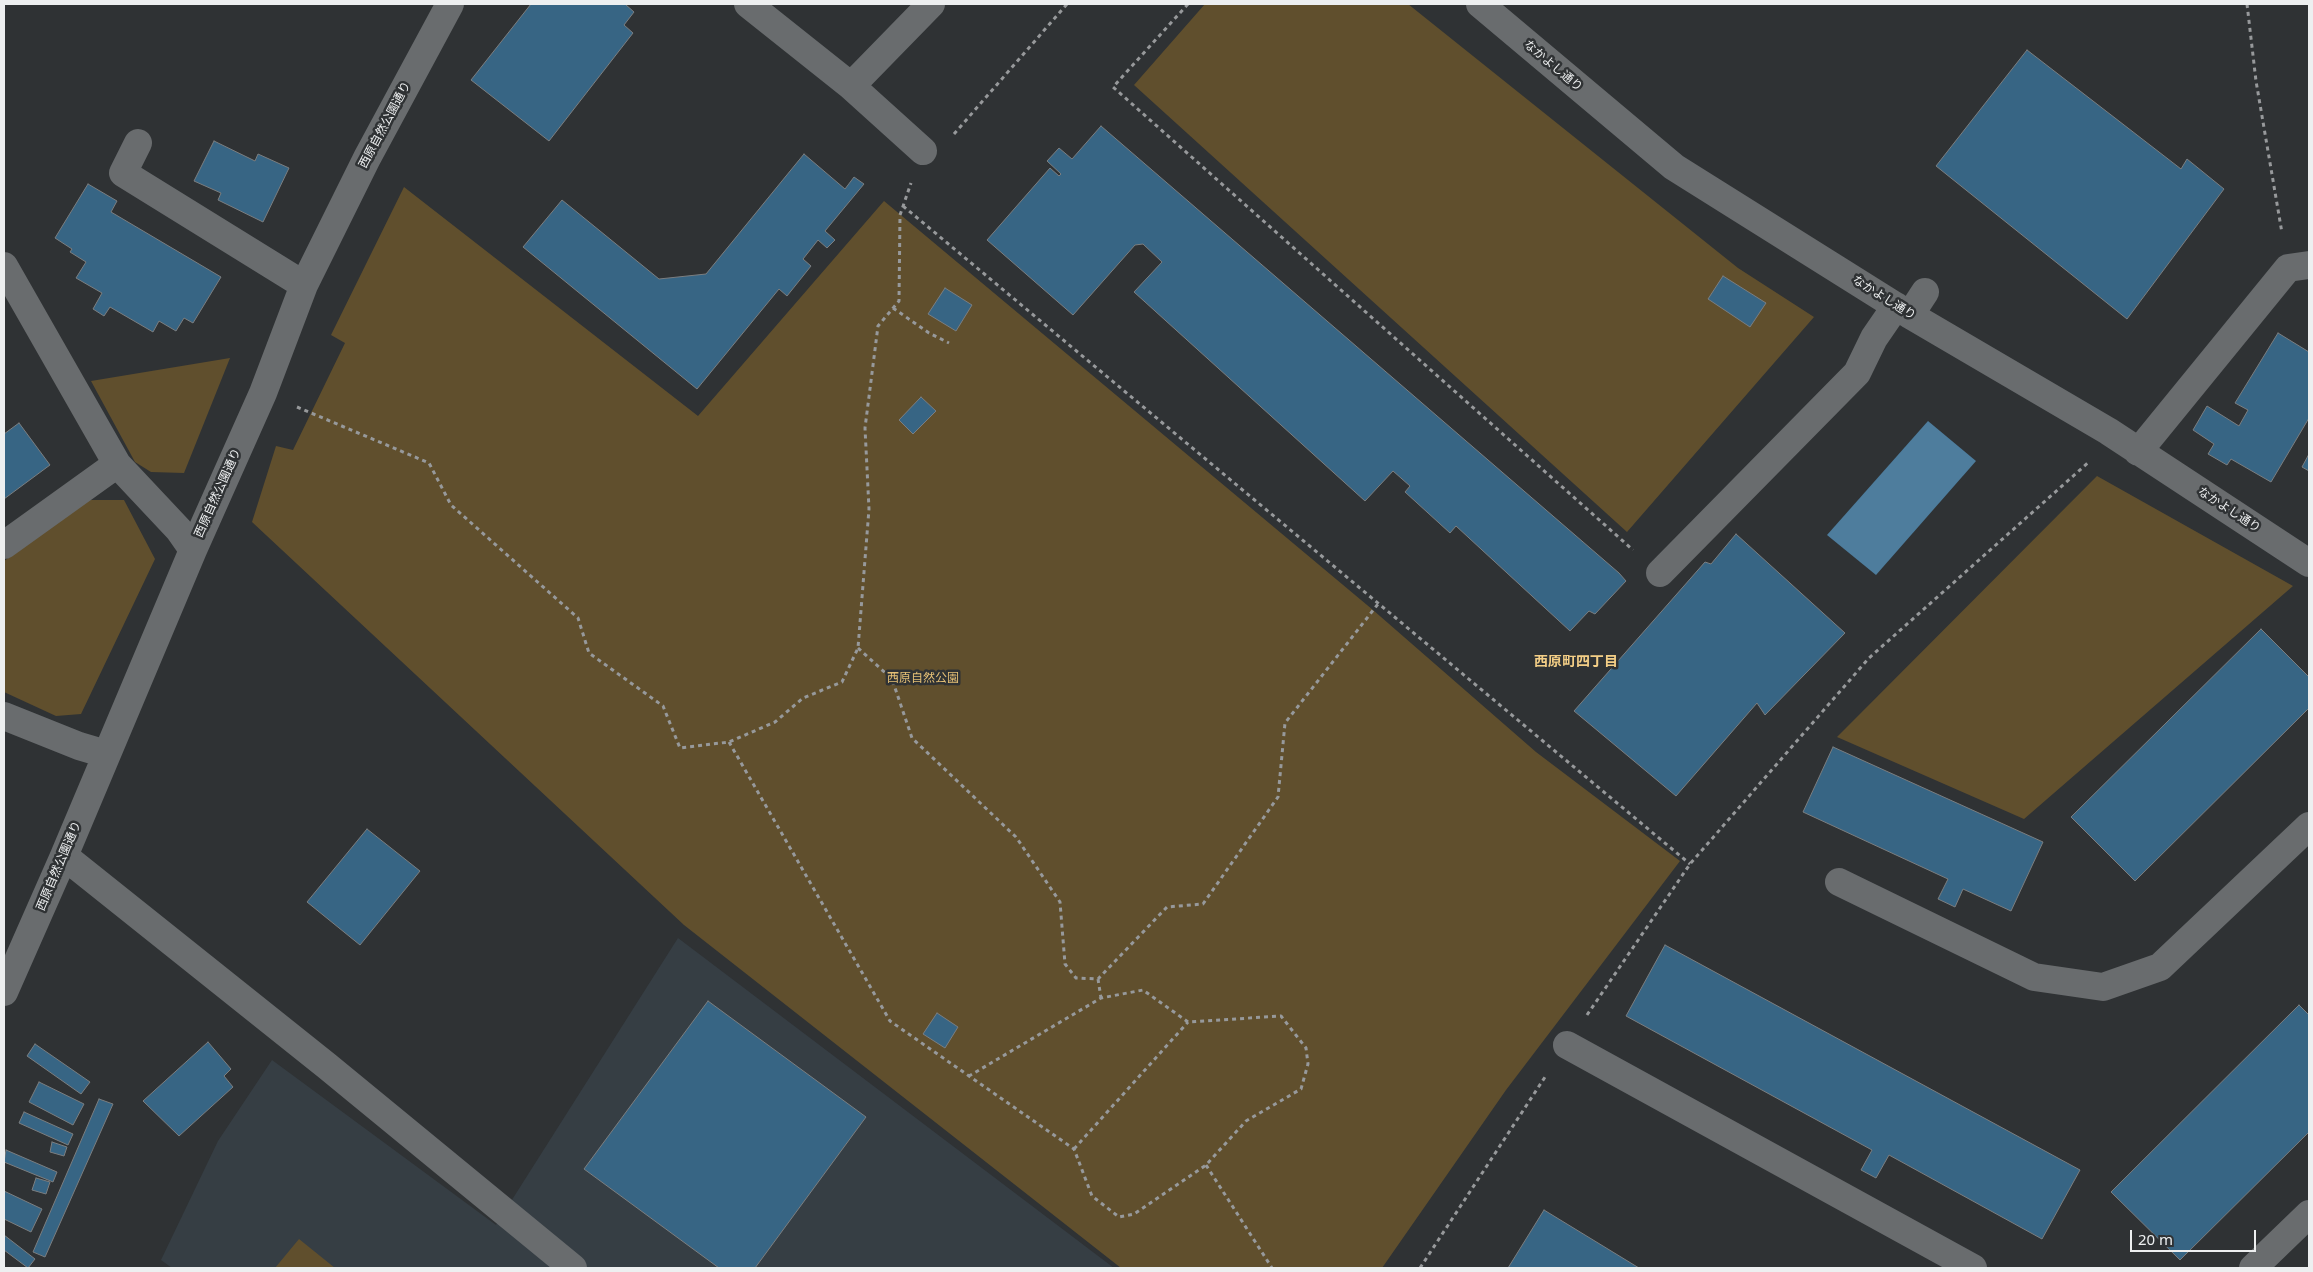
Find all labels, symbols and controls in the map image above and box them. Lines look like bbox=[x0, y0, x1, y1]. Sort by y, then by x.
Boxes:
street label: なかよし通り bbox=[1521, 37, 1585, 95]
street label: 西原自然公園通り bbox=[356, 79, 414, 171]
street label: なかよし通り bbox=[1850, 273, 1918, 323]
street label: 西原自然公園通り bbox=[192, 446, 244, 540]
street label: なかよし通り bbox=[2195, 484, 2263, 536]
district label: 西原町四丁目 bbox=[1534, 654, 1618, 670]
park label: 西原自然公園 bbox=[887, 672, 959, 686]
street label: 西原自然公園通り bbox=[34, 819, 84, 913]
scale bar bbox=[2133, 1220, 2259, 1252]
text: 20 m bbox=[2138, 1229, 2173, 1249]

